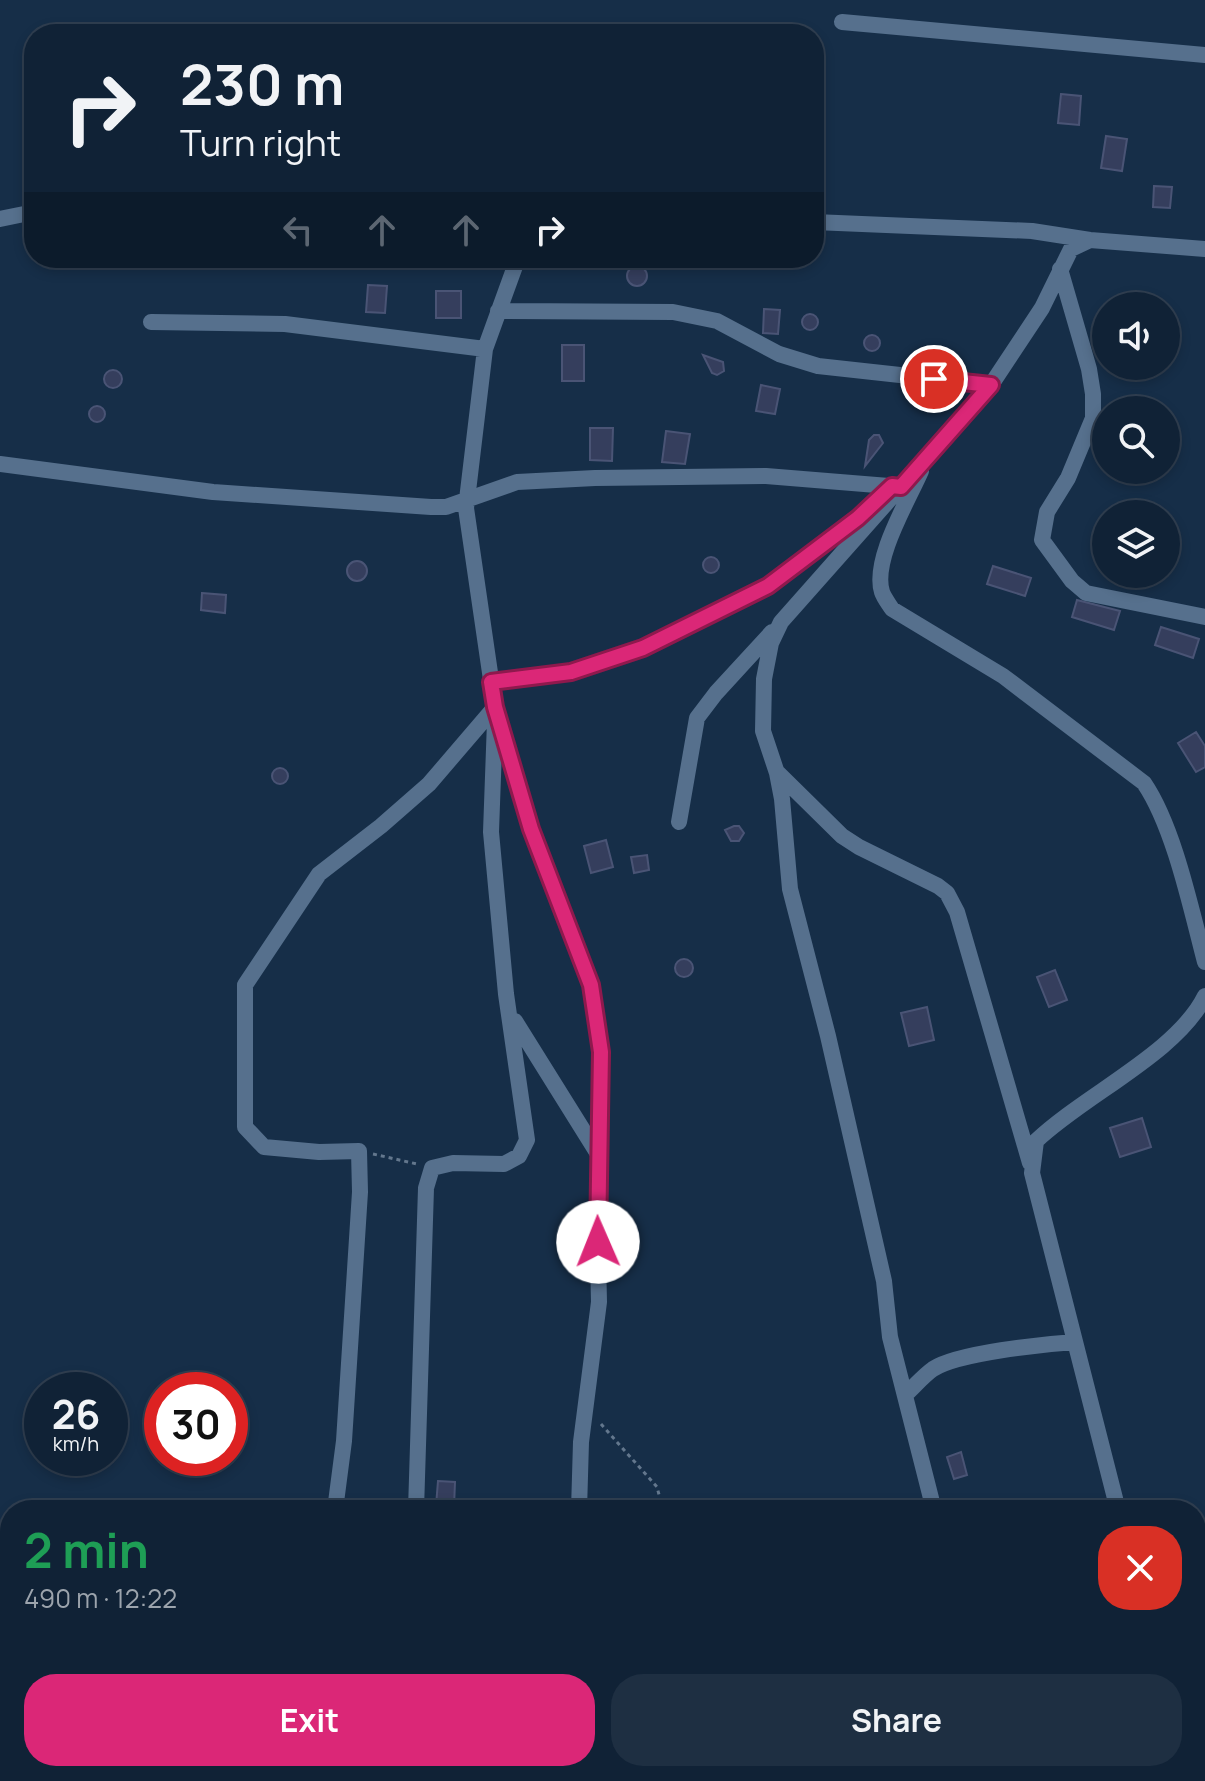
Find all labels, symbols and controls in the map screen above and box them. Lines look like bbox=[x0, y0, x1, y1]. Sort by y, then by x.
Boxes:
text: 230 m bbox=[180, 45, 344, 122]
icon: right bbox=[48, 56, 152, 160]
text: Turn right bbox=[180, 118, 341, 167]
icon: left bbox=[276, 208, 320, 252]
icon: ahead bbox=[360, 208, 404, 252]
icon: ahead bbox=[444, 208, 488, 252]
icon: right bbox=[528, 208, 572, 252]
map controls bbox=[1092, 292, 1180, 588]
button: sound bbox=[1092, 292, 1180, 380]
pin bbox=[900, 345, 968, 413]
icon: arrive bbox=[912, 357, 956, 401]
button: search bbox=[1092, 396, 1180, 484]
button: layers bbox=[1092, 500, 1180, 588]
position arrow bbox=[556, 1200, 640, 1284]
speed limit sign: 30 bbox=[144, 1372, 248, 1476]
text: 26 bbox=[52, 1386, 100, 1441]
text: km/h bbox=[53, 1430, 99, 1457]
text: 2 min bbox=[24, 1517, 149, 1582]
button: close bbox=[1098, 1526, 1182, 1610]
text: 490 m · 12:22 bbox=[24, 1580, 177, 1616]
button: Exit bbox=[24, 1674, 595, 1766]
button: Share bbox=[611, 1674, 1182, 1766]

